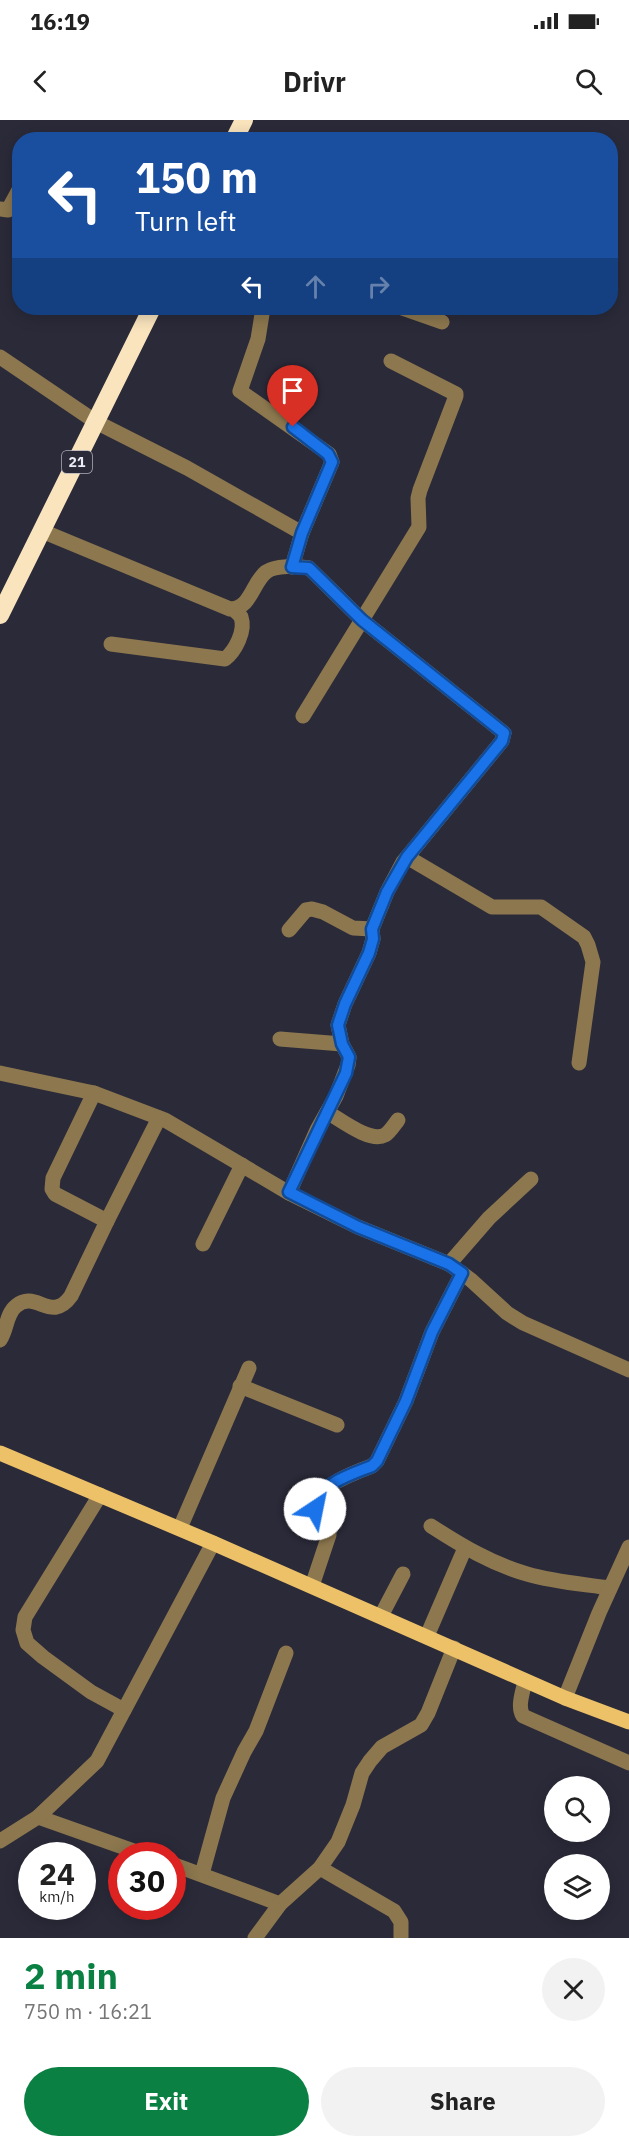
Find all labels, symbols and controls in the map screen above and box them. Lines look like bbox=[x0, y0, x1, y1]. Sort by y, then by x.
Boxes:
text: 16:19 bbox=[30, 7, 90, 36]
text: Drivr bbox=[283, 64, 346, 99]
icon: back bbox=[24, 65, 57, 98]
icon: search bbox=[572, 65, 605, 98]
text: 150 m bbox=[135, 150, 258, 205]
icon: left bbox=[36, 156, 114, 234]
text: Turn left bbox=[135, 203, 236, 238]
icon: left bbox=[236, 270, 269, 303]
icon: ahead bbox=[299, 270, 332, 303]
icon: right bbox=[362, 270, 395, 303]
pin bbox=[267, 365, 318, 427]
icon: arrive bbox=[276, 374, 309, 407]
road number: 21 bbox=[62, 451, 92, 473]
position arrow bbox=[283, 1477, 347, 1541]
map controls bbox=[544, 1776, 610, 1920]
button: search bbox=[544, 1776, 610, 1842]
speed limit sign: 30 bbox=[108, 1842, 186, 1920]
text: 24 bbox=[39, 1854, 75, 1893]
button: layers bbox=[544, 1854, 610, 1920]
text: km/h bbox=[39, 1887, 75, 1906]
text: 2 min bbox=[24, 1952, 118, 1999]
button: close bbox=[542, 1958, 605, 2021]
text: 750 m · 16:21 bbox=[24, 1998, 152, 2025]
button: Exit bbox=[24, 2067, 309, 2136]
button: Share bbox=[321, 2067, 605, 2136]

